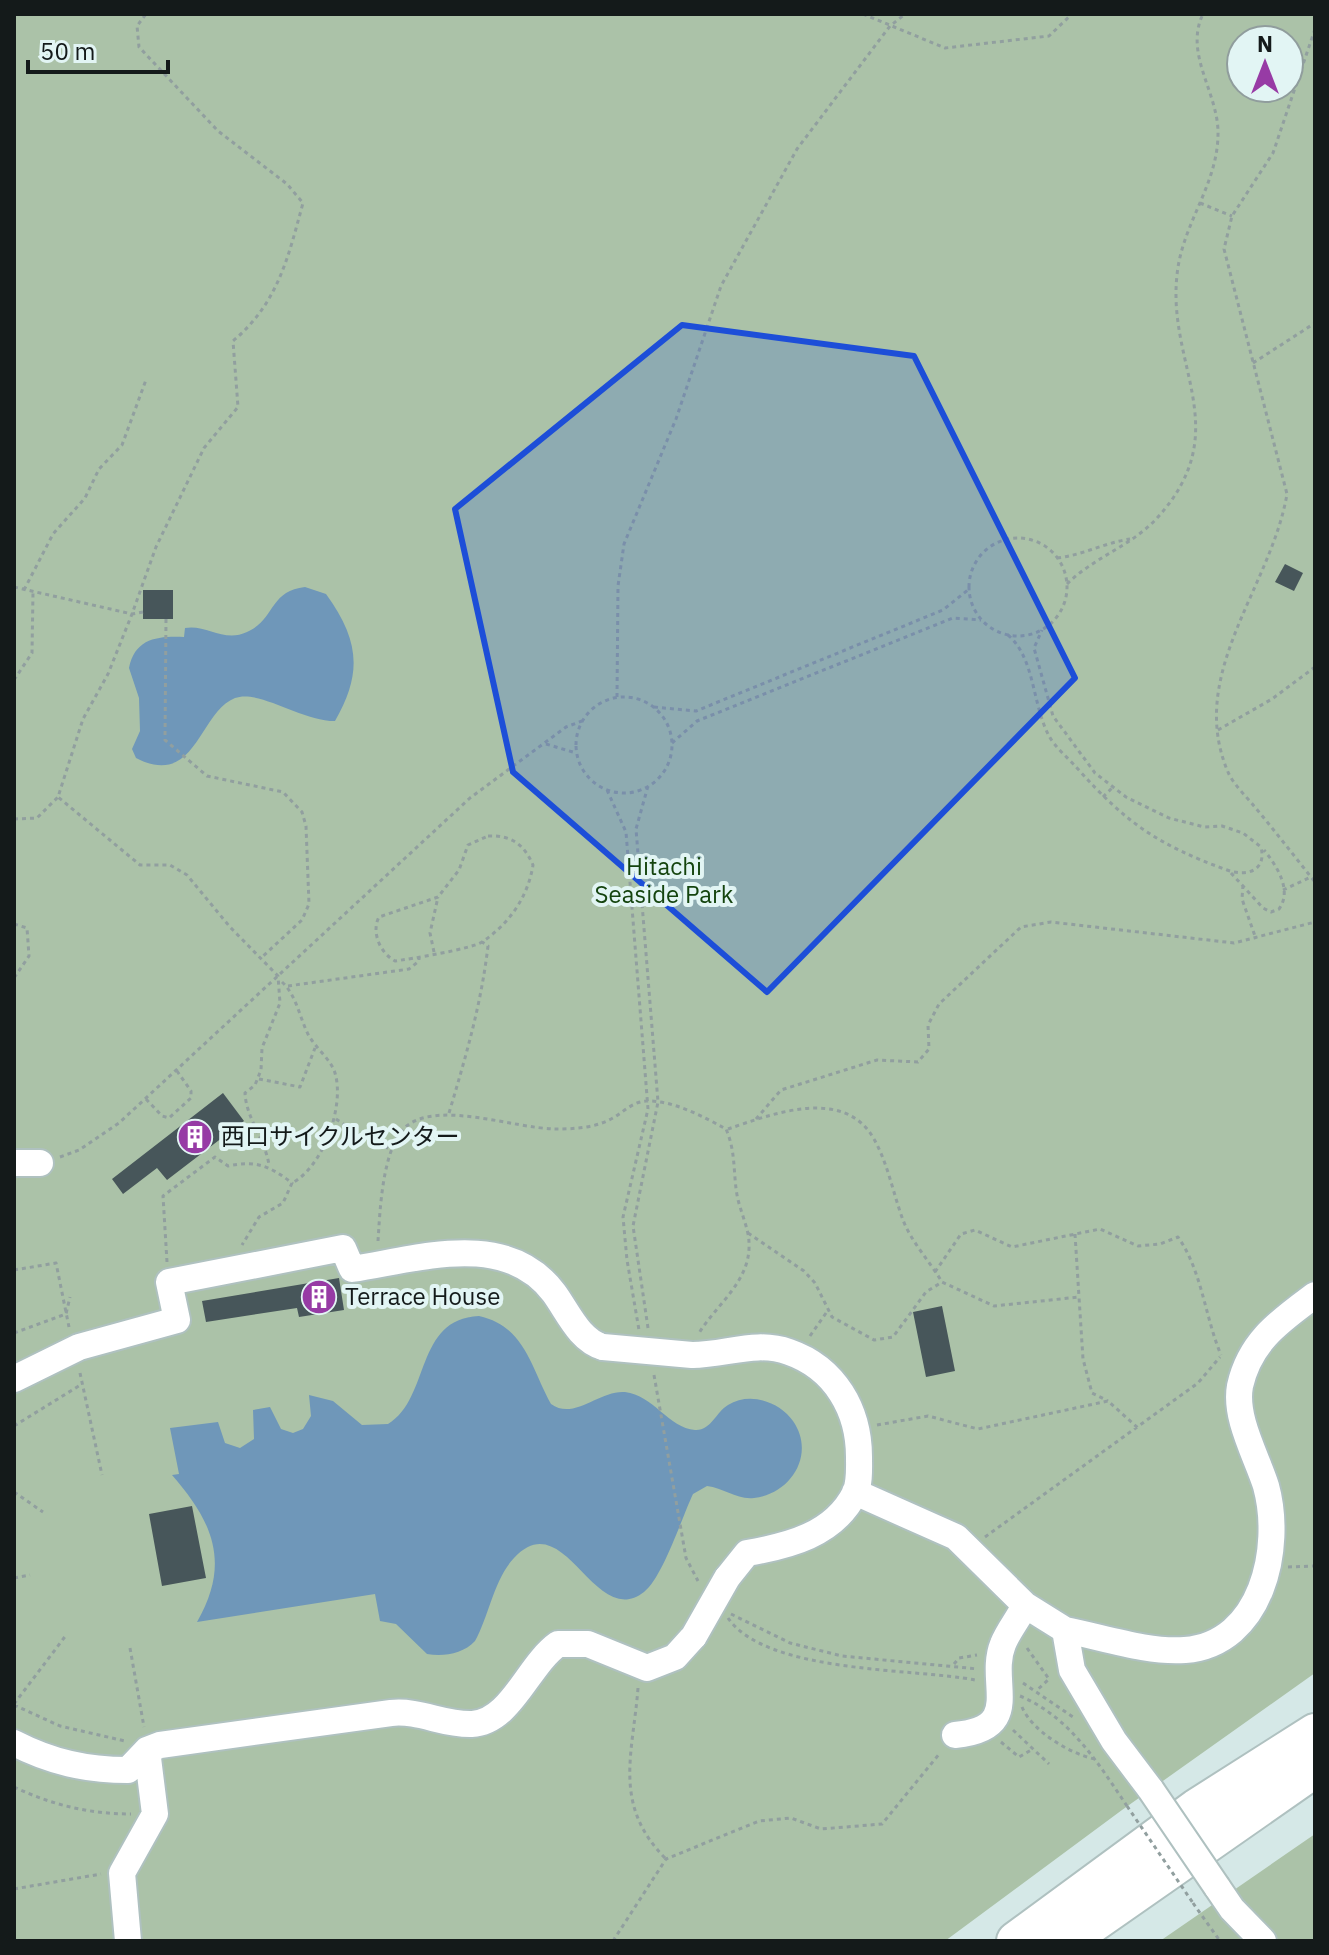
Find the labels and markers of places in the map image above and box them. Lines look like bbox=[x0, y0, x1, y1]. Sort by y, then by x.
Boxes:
building icon: 西口サイクルセンター bbox=[176, 1118, 214, 1156]
place label: 西口サイクルセンター bbox=[221, 1120, 460, 1152]
building icon: Terrace House bbox=[300, 1278, 338, 1316]
place label: Terrace House bbox=[345, 1280, 500, 1312]

